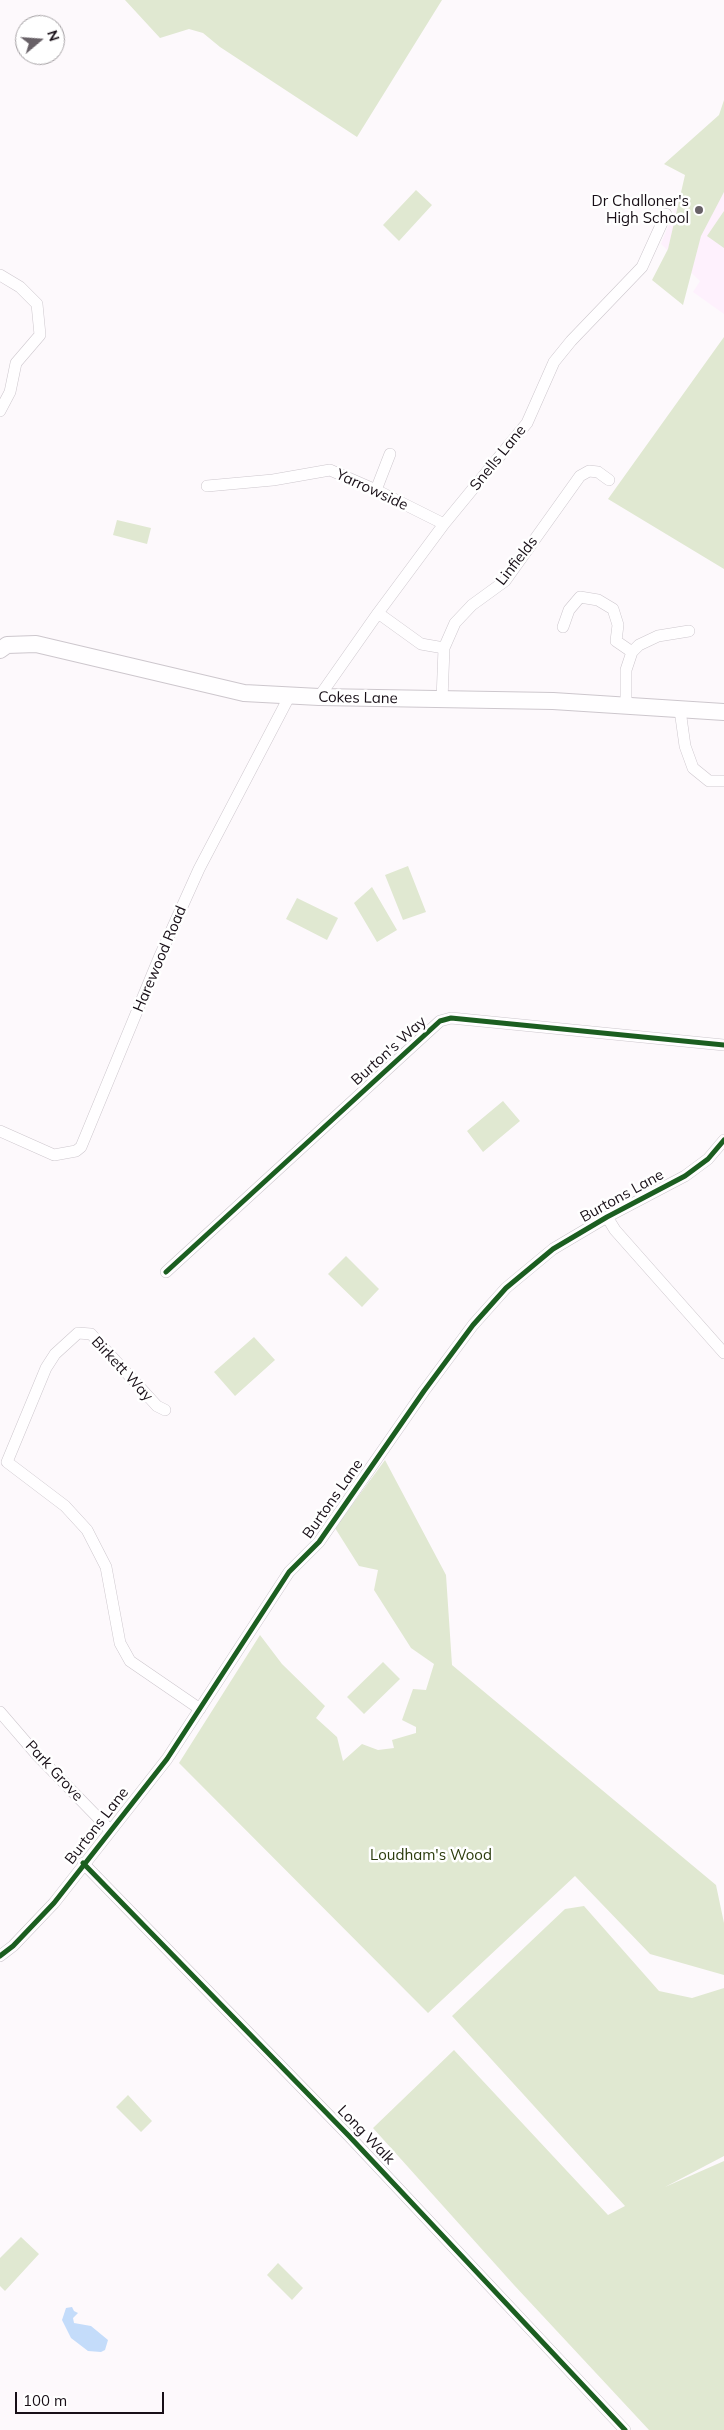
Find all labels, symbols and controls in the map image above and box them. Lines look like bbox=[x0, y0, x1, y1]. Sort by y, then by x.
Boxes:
north arrow bbox=[15, 15, 65, 65]
text: N bbox=[43, 28, 64, 43]
place label: Dr Challoner's High School bbox=[592, 192, 689, 227]
marker: Dr Challoner's High School bbox=[693, 204, 705, 216]
street label: Snells Lane bbox=[466, 422, 530, 494]
street label: Yarrowside bbox=[333, 466, 411, 514]
street label: Linfields bbox=[492, 533, 542, 589]
street label: Cokes Lane bbox=[318, 688, 398, 708]
street label: Harewood Road bbox=[130, 903, 190, 1015]
street label: Burton's Way bbox=[348, 1013, 430, 1089]
street label: Burtons Lane bbox=[577, 1166, 667, 1226]
street label: Birkett Way bbox=[88, 1333, 156, 1405]
street label: Burtons Lane bbox=[299, 1456, 367, 1542]
street label: Park Grove bbox=[21, 1737, 87, 1805]
street label: Burtons Lane bbox=[61, 1784, 133, 1868]
park label: Loudham's Wood bbox=[370, 1846, 492, 1864]
street label: Long Walk bbox=[334, 2102, 398, 2168]
scale bar bbox=[18, 2382, 166, 2414]
text: 100 m bbox=[23, 2391, 67, 2410]

